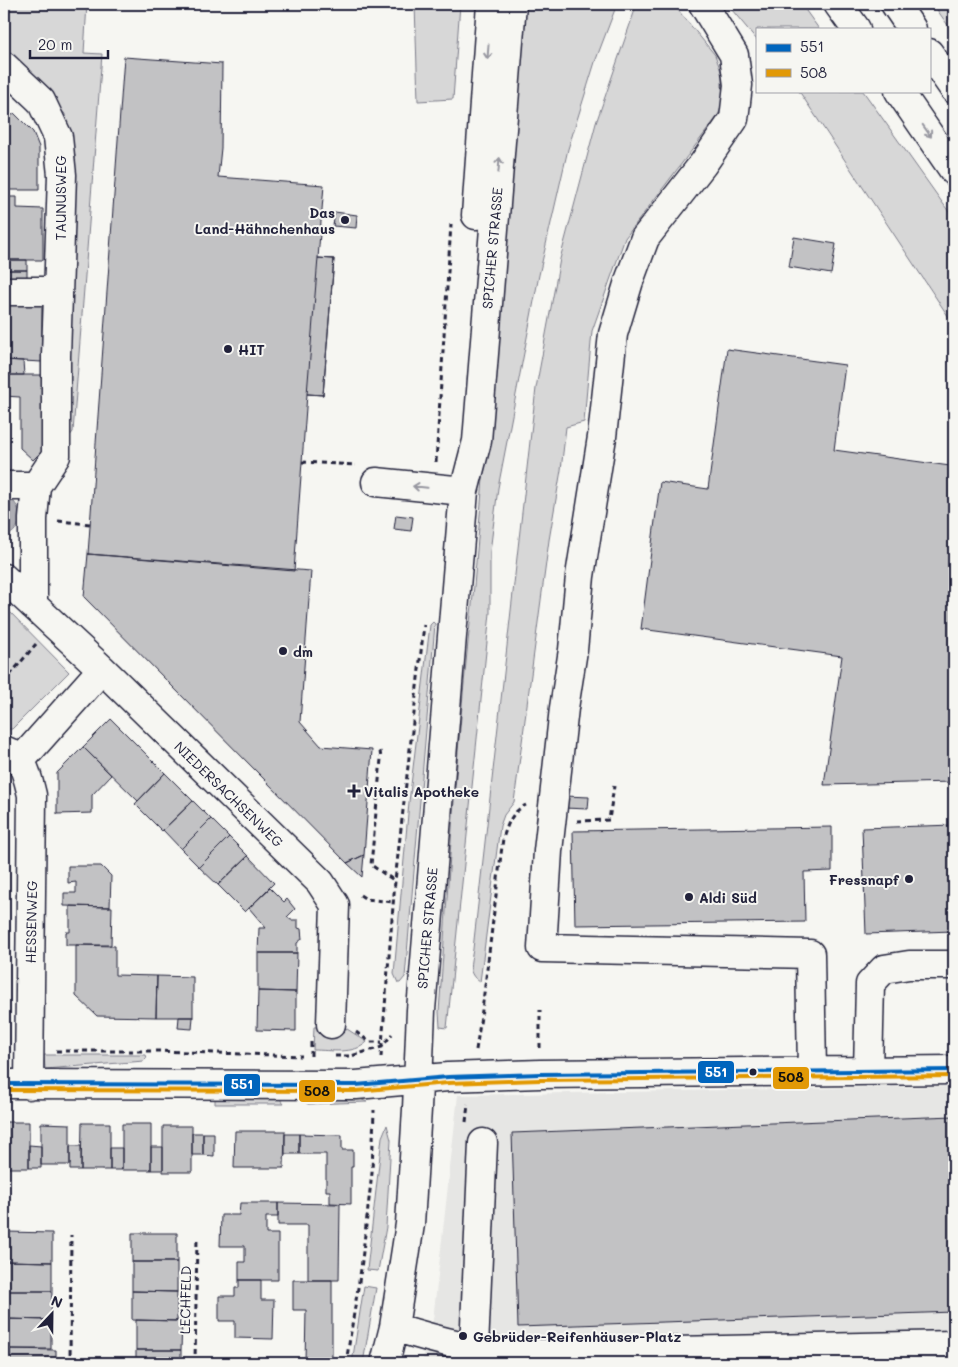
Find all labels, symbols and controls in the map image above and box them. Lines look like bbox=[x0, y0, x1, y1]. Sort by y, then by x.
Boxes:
scale bar bbox=[30, 28, 108, 60]
legend bbox=[756, 28, 930, 92]
text: 20 m bbox=[38, 34, 72, 54]
text: 551 bbox=[800, 36, 824, 56]
one-way arrow bbox=[483, 44, 492, 60]
text: 508 bbox=[800, 62, 827, 82]
one-way arrow bbox=[922, 124, 932, 138]
street label: TAUNUSWEG bbox=[51, 155, 70, 241]
one-way arrow bbox=[494, 157, 504, 173]
street label: SPICHER STRASSE bbox=[477, 186, 507, 310]
place label: Das Land-Hähnchenhaus bbox=[195, 203, 335, 238]
marker: Das Land-Hähnchenhaus bbox=[339, 214, 351, 226]
place label: HIT bbox=[238, 340, 265, 359]
marker: HIT bbox=[222, 343, 234, 355]
one-way arrow bbox=[412, 482, 428, 492]
place label: dm bbox=[293, 642, 313, 661]
marker: dm bbox=[277, 645, 289, 657]
street label: NIEDERSACHSENWEG bbox=[170, 737, 288, 851]
place label: Vitalis Apotheke bbox=[364, 782, 479, 801]
marker: Vitalis Apotheke bbox=[348, 785, 360, 797]
street label: SPICHER STRASSE bbox=[412, 866, 442, 990]
place label: Fressnapf bbox=[829, 870, 900, 889]
marker: Fressnapf bbox=[903, 873, 915, 885]
street label: HESSENWEG bbox=[21, 880, 41, 964]
place label: Aldi Süd bbox=[699, 888, 757, 907]
marker: Aldi Süd bbox=[683, 891, 695, 903]
line badge: 551 bbox=[697, 1060, 735, 1084]
text: 551 bbox=[705, 1062, 727, 1081]
line badge: 508 bbox=[772, 1066, 810, 1090]
unlabelled marker bbox=[748, 1067, 758, 1077]
text: 508 bbox=[778, 1067, 804, 1086]
line badge: 551 bbox=[223, 1073, 261, 1097]
text: 551 bbox=[231, 1074, 253, 1093]
line badge: 508 bbox=[298, 1079, 336, 1103]
text: 508 bbox=[304, 1081, 330, 1100]
street label: LECHFELD bbox=[175, 1266, 195, 1334]
north arrow bbox=[28, 1290, 78, 1340]
text: N bbox=[49, 1291, 66, 1312]
place label: Gebrüder-Reifenhäuser-Platz bbox=[473, 1327, 681, 1346]
marker: Gebrüder-Reifenhäuser-Platz bbox=[457, 1330, 469, 1342]

